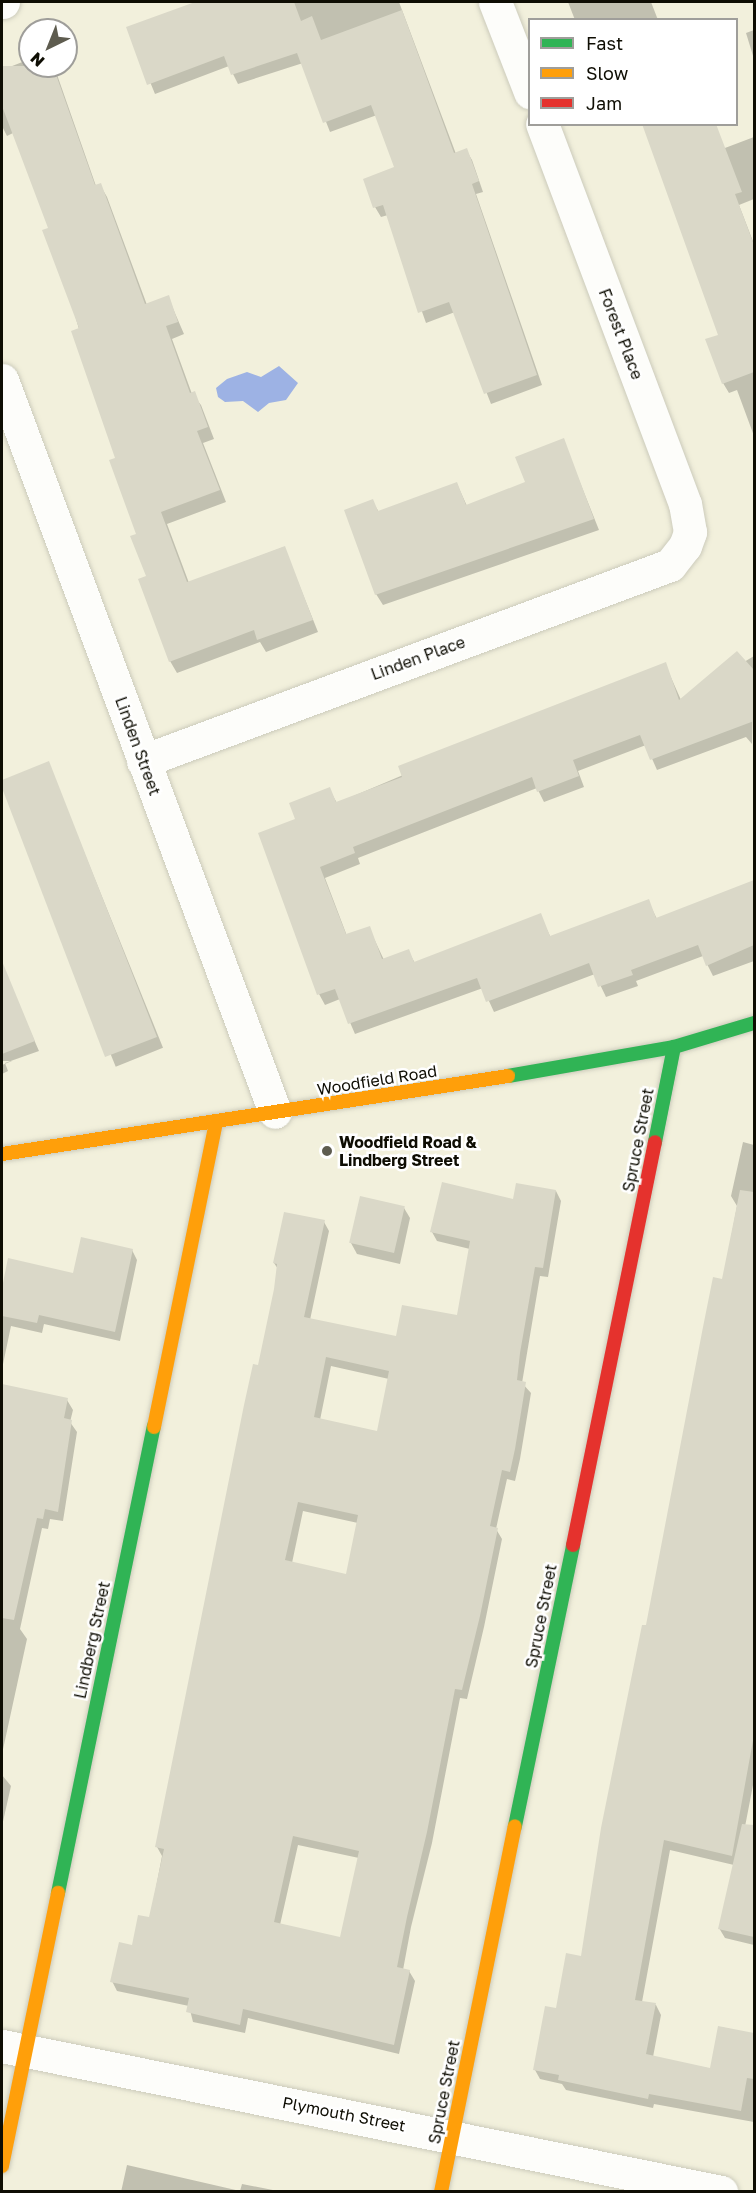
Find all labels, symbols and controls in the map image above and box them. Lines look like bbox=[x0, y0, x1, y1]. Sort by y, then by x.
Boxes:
north arrow bbox=[18, 18, 78, 78]
legend bbox=[528, 18, 738, 126]
text: Fast bbox=[586, 32, 623, 54]
text: N bbox=[26, 48, 48, 71]
text: Slow bbox=[586, 62, 628, 84]
text: Jam bbox=[586, 92, 622, 114]
street label: Forest Place bbox=[595, 286, 647, 382]
street label: Linden Place bbox=[368, 632, 468, 684]
street label: Linden Street bbox=[111, 694, 165, 798]
street label: Woodfield Road bbox=[316, 1061, 438, 1099]
street label: Spruce Street bbox=[619, 1086, 657, 1194]
place label: Woodfield Road & Lindberg Street bbox=[339, 1132, 477, 1170]
marker: Woodfield Road & Lindberg Street bbox=[320, 1144, 334, 1158]
street label: Spruce Street bbox=[522, 1562, 560, 1670]
street label: Lindberg Street bbox=[70, 1580, 114, 1700]
street label: Spruce Street bbox=[425, 2038, 463, 2146]
street label: Plymouth Street bbox=[281, 2093, 407, 2135]

